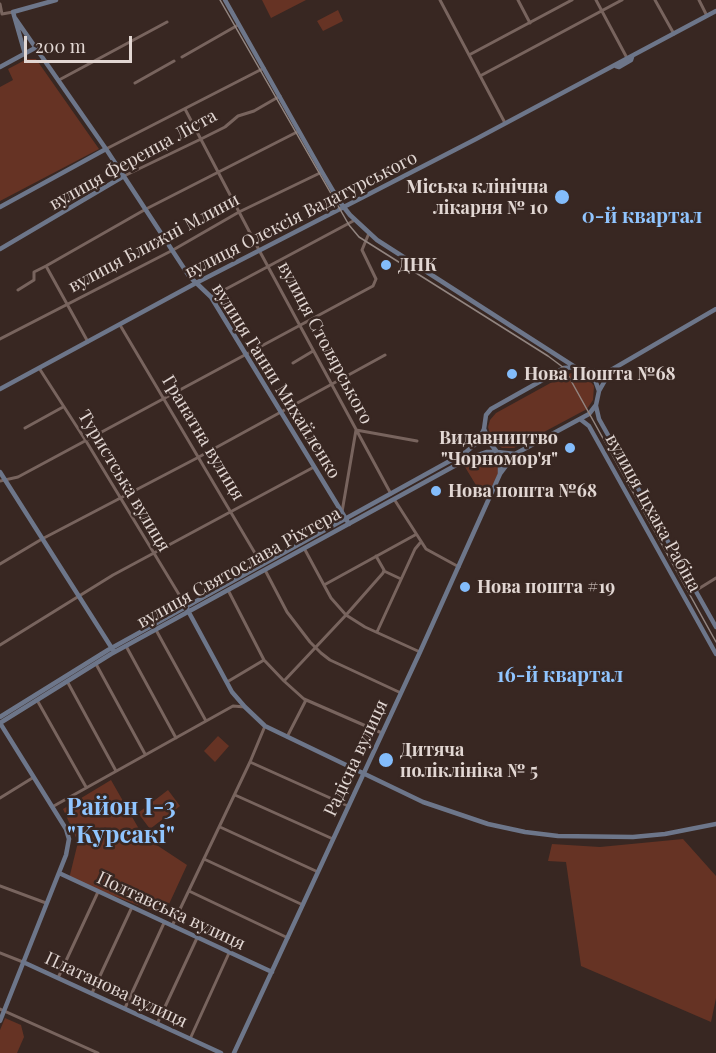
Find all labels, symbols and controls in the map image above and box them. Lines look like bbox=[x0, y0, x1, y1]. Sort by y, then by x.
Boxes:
scale bar bbox=[27, 24, 135, 62]
text: 200 m bbox=[35, 34, 86, 58]
street label: вулиця Ференца Ліста bbox=[45, 105, 221, 215]
street label: вулиця Олексія Вадатурського bbox=[181, 147, 421, 283]
place label: Міська клінічна лікарня № 10 bbox=[406, 176, 548, 219]
marker: Міська клінічна лікарня № 10 bbox=[553, 188, 571, 206]
street label: вулиця Ближні Млини bbox=[65, 189, 243, 297]
district label: 0-й квартал bbox=[582, 205, 702, 229]
place label: ДНК bbox=[398, 254, 437, 276]
street label: вулиця Столярського bbox=[273, 258, 377, 428]
marker: ДНК bbox=[379, 258, 393, 272]
street label: вулиця Ганни Михайленко bbox=[207, 280, 345, 482]
place label: Нова Пошта №68 bbox=[524, 363, 676, 385]
marker: Нова Пошта №68 bbox=[505, 367, 519, 381]
street label: Гранатна вулиця bbox=[157, 371, 249, 505]
street label: Туристська вулиця bbox=[73, 406, 175, 556]
place label: Видавництво "Чорномор'я" bbox=[439, 427, 558, 470]
street label: вулиця Іцхака Рабіна bbox=[601, 430, 705, 596]
marker: Видавництво "Чорномор'я" bbox=[563, 441, 577, 455]
place label: Нова пошта №68 bbox=[448, 480, 597, 502]
marker: Нова пошта №68 bbox=[429, 484, 443, 498]
street label: вулиця Святослава Ріхтера bbox=[133, 503, 345, 633]
place label: Нова пошта #19 bbox=[477, 576, 615, 598]
marker: Нова пошта #19 bbox=[458, 580, 472, 594]
district label: 16-й квартал bbox=[497, 664, 623, 688]
street label: Радісна вулиця bbox=[320, 696, 392, 820]
place label: Дитяча поліклініка № 5 bbox=[400, 739, 538, 782]
marker: Дитяча поліклініка № 5 bbox=[377, 751, 395, 769]
district label: Район І-3 "Курсакі" bbox=[66, 794, 176, 850]
street label: Полтавська вулиця bbox=[93, 867, 249, 955]
street label: Платанова вулиця bbox=[41, 948, 191, 1032]

